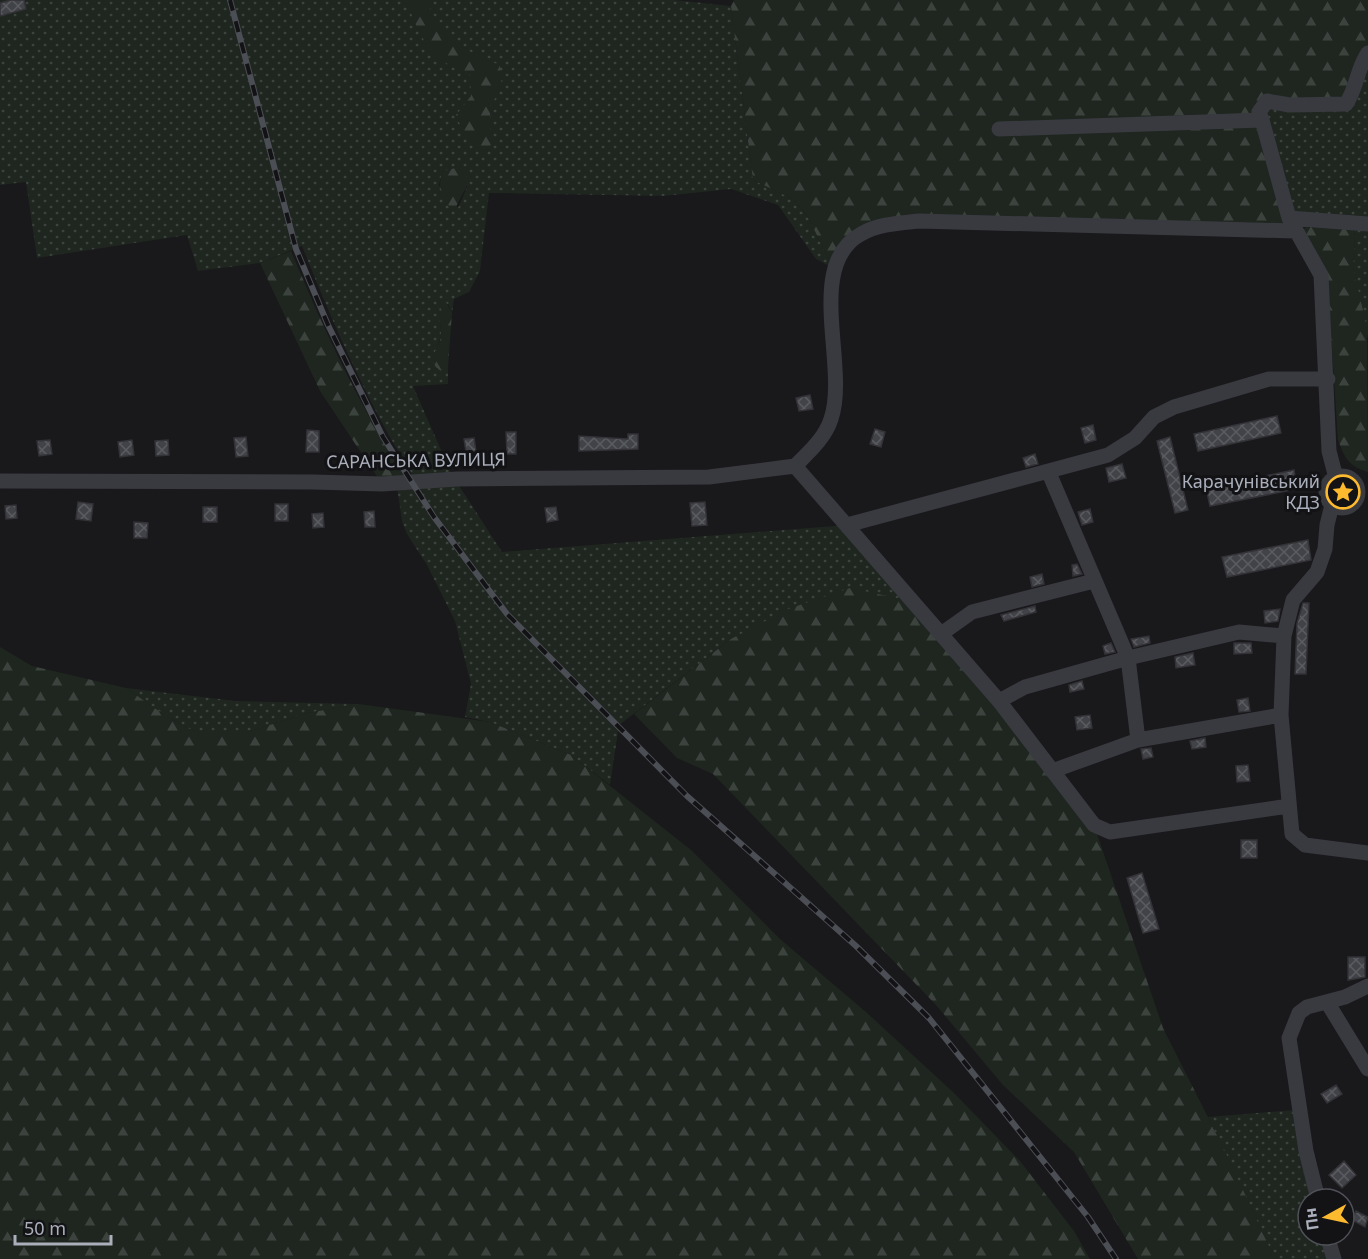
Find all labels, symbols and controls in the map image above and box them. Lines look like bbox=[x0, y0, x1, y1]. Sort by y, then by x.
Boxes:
street label: САРАНСЬКА ВУЛИЦЯ bbox=[326, 446, 506, 474]
place label: Карачунівський КДЗ bbox=[1182, 469, 1320, 514]
place icon: Карачунівський КДЗ bbox=[1325, 474, 1361, 510]
north arrow bbox=[1296, 1187, 1356, 1247]
text: Пн bbox=[1299, 1206, 1324, 1232]
scale bar bbox=[15, 1208, 111, 1246]
text: 50 m bbox=[24, 1216, 66, 1240]

